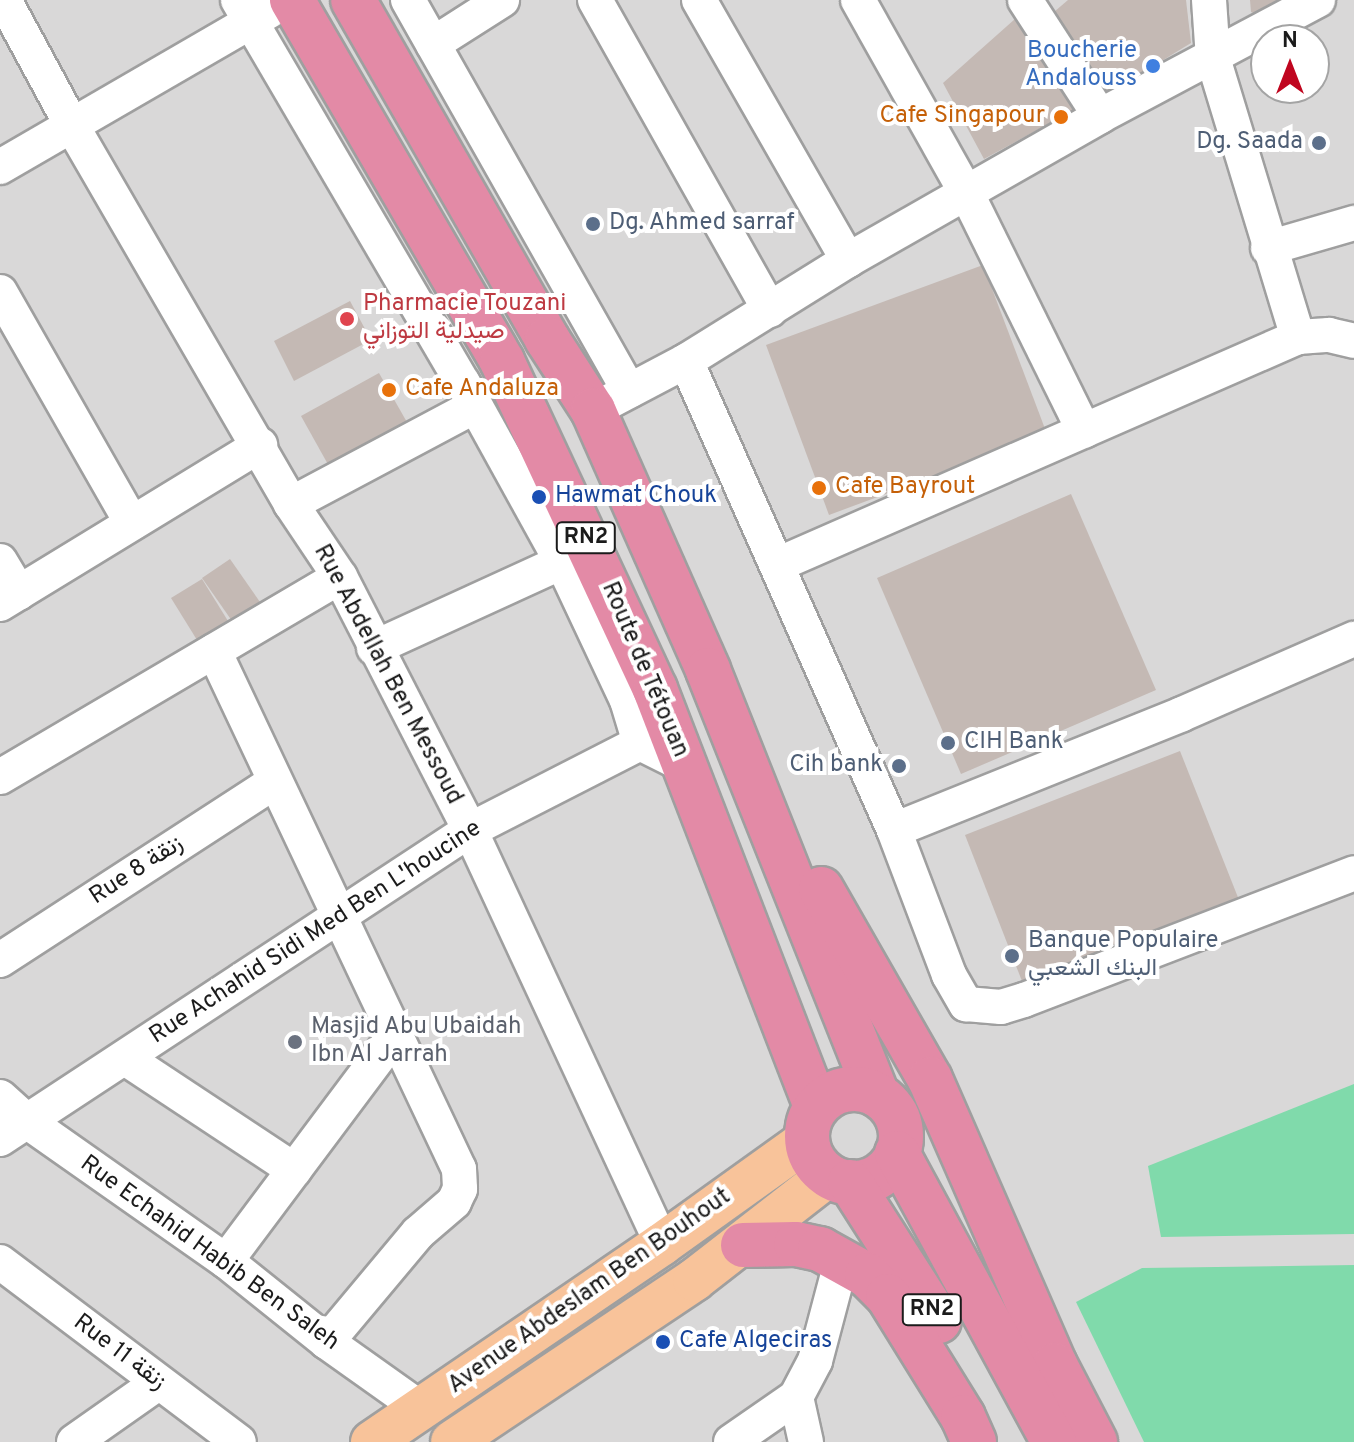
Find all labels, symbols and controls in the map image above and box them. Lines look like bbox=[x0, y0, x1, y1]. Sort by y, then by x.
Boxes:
north arrow bbox=[1250, 24, 1330, 104]
text: N bbox=[1282, 28, 1298, 55]
place label: Boucherie Andalouss bbox=[1025, 38, 1137, 94]
marker: Boucherie Andalouss bbox=[1144, 57, 1162, 75]
place label: Cafe Singapour bbox=[880, 103, 1045, 131]
marker: Cafe Singapour bbox=[1052, 108, 1070, 126]
place label: Dg. Saada bbox=[1196, 129, 1303, 157]
marker: Dg. Saada bbox=[1310, 134, 1328, 152]
place label: Dg. Ahmed sarraf bbox=[609, 210, 796, 238]
marker: Dg. Ahmed sarraf bbox=[584, 215, 602, 233]
place label: Pharmacie Touzani صيدلية التوزاني bbox=[363, 291, 567, 347]
marker: Pharmacie Touzani صيدلية التوزاني bbox=[338, 310, 356, 328]
place label: Cafe Andaluza bbox=[405, 376, 560, 404]
marker: Cafe Andaluza bbox=[380, 381, 398, 399]
place label: Cafe Bayrout bbox=[835, 474, 975, 502]
marker: Cafe Bayrout bbox=[810, 479, 828, 497]
place label: Hawmat Chouk bbox=[555, 483, 717, 511]
marker: Hawmat Chouk bbox=[530, 488, 548, 506]
road number: RN2 bbox=[554, 520, 618, 556]
street label: Rue Abdellah Ben Messoud bbox=[306, 540, 468, 810]
street label: Route de Tétouan bbox=[594, 577, 694, 763]
place label: CIH Bank bbox=[964, 729, 1064, 757]
marker: CIH Bank bbox=[939, 734, 957, 752]
place label: Cih bank bbox=[789, 752, 883, 780]
marker: Cih bank bbox=[890, 757, 908, 775]
street label: Rue Achahid Sidi Med Ben L'houcine bbox=[144, 815, 488, 1051]
street label: Rue 8 زنقة bbox=[85, 830, 189, 912]
place label: Banque Populaire البنك الشعبي bbox=[1028, 928, 1218, 984]
marker: Banque Populaire البنك الشعبي bbox=[1003, 947, 1021, 965]
place label: Masjid Abu Ubaidah Ibn Al Jarrah bbox=[311, 1014, 522, 1070]
marker: Masjid Abu Ubaidah Ibn Al Jarrah bbox=[286, 1033, 304, 1051]
street label: Rue Echahid Habib Ben Saleh bbox=[74, 1150, 344, 1358]
street label: Avenue Abdeslam Ben Bouhout bbox=[443, 1183, 737, 1401]
road number: RN2 bbox=[900, 1292, 964, 1328]
street label: Rue 11 زنقة bbox=[67, 1309, 171, 1397]
place label: Cafe Algeciras bbox=[679, 1328, 833, 1356]
marker: Cafe Algeciras bbox=[654, 1333, 672, 1351]

